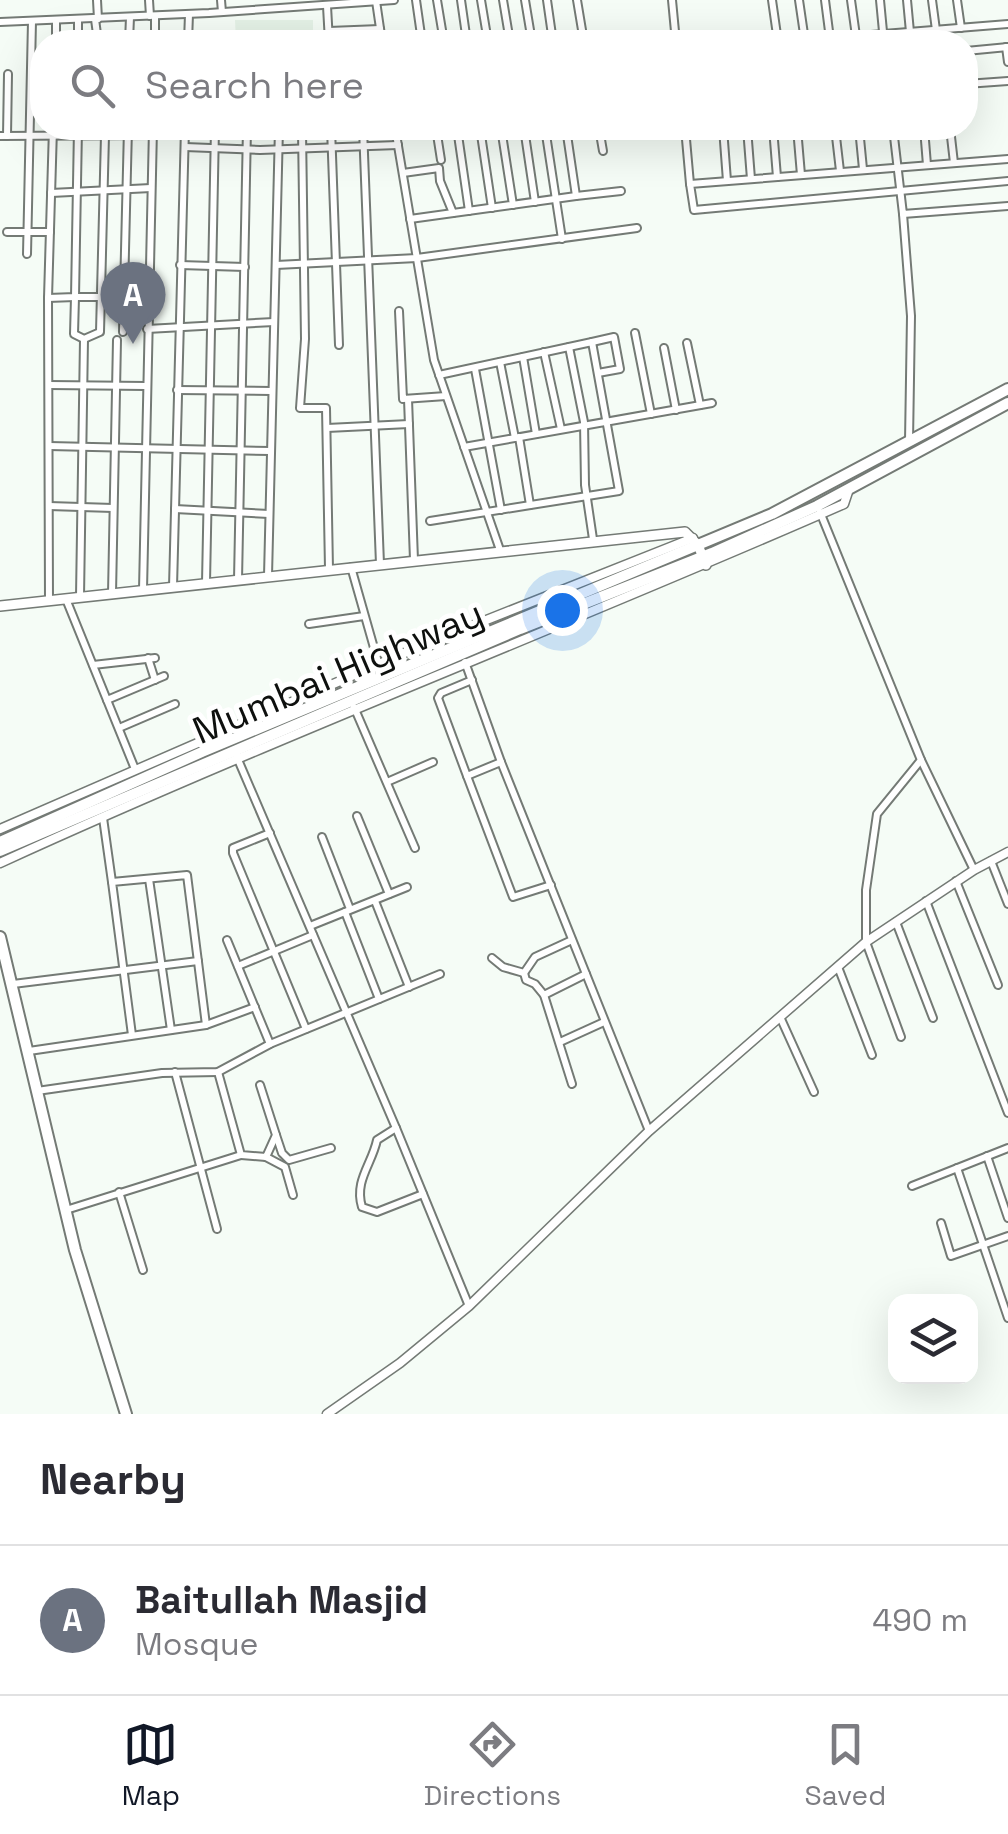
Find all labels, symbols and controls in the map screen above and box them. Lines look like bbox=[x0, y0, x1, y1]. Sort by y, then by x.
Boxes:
search box bbox=[30, 30, 978, 140]
icon: search bbox=[65, 58, 120, 113]
text: Search here bbox=[145, 61, 364, 109]
pin: A bbox=[100, 262, 166, 344]
your location bbox=[537, 585, 588, 636]
street label: Mumbai Highway bbox=[186, 589, 490, 755]
map controls bbox=[888, 1294, 978, 1384]
button: layers bbox=[888, 1294, 978, 1384]
text: Nearby bbox=[40, 1453, 186, 1506]
text: Baitullah Masjid bbox=[135, 1576, 428, 1624]
text: A bbox=[62, 1600, 83, 1640]
text: 490 m bbox=[872, 1600, 968, 1640]
text: Mosque bbox=[135, 1624, 258, 1664]
tab: Map bbox=[122, 1717, 180, 1813]
tab: Directions bbox=[424, 1717, 561, 1813]
tab: Saved bbox=[805, 1717, 886, 1813]

